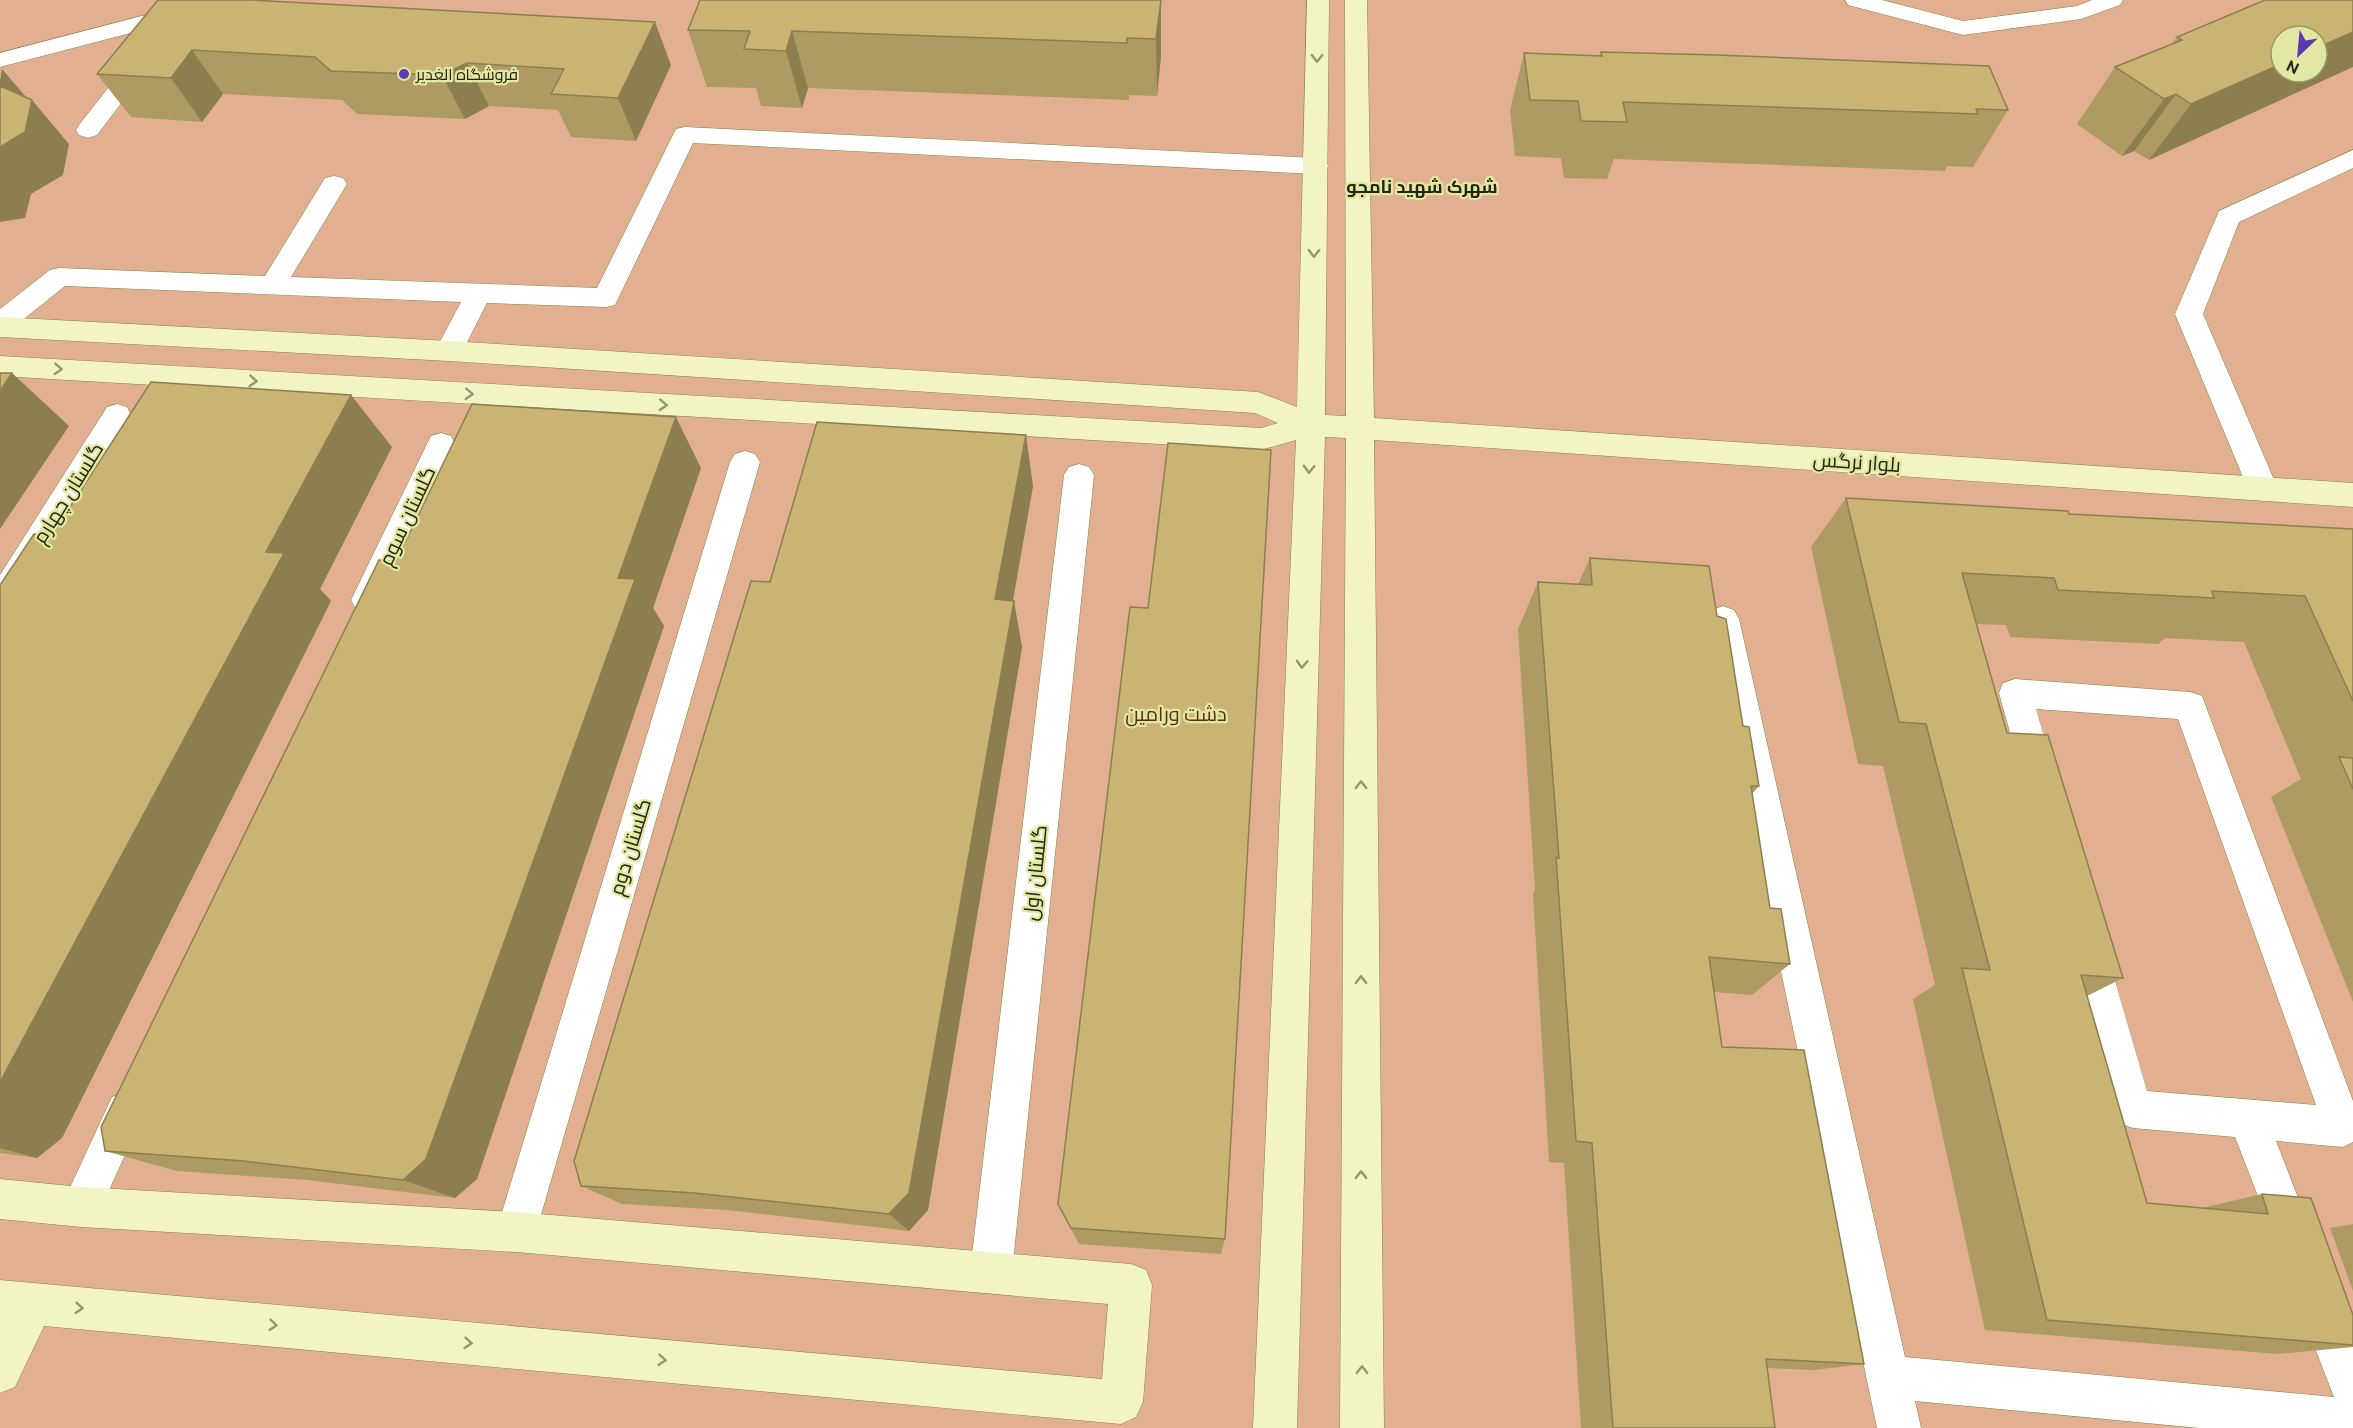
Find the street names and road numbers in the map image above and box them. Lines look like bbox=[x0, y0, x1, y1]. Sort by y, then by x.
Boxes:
street label: گلستان چهارم bbox=[27, 438, 110, 549]
street label: بلوار نرگس bbox=[1812, 447, 1902, 478]
street label: گلستان سوم bbox=[373, 462, 442, 570]
street label: گلستان دوم bbox=[604, 796, 658, 899]
street label: گلستان اول bbox=[1018, 824, 1053, 922]

